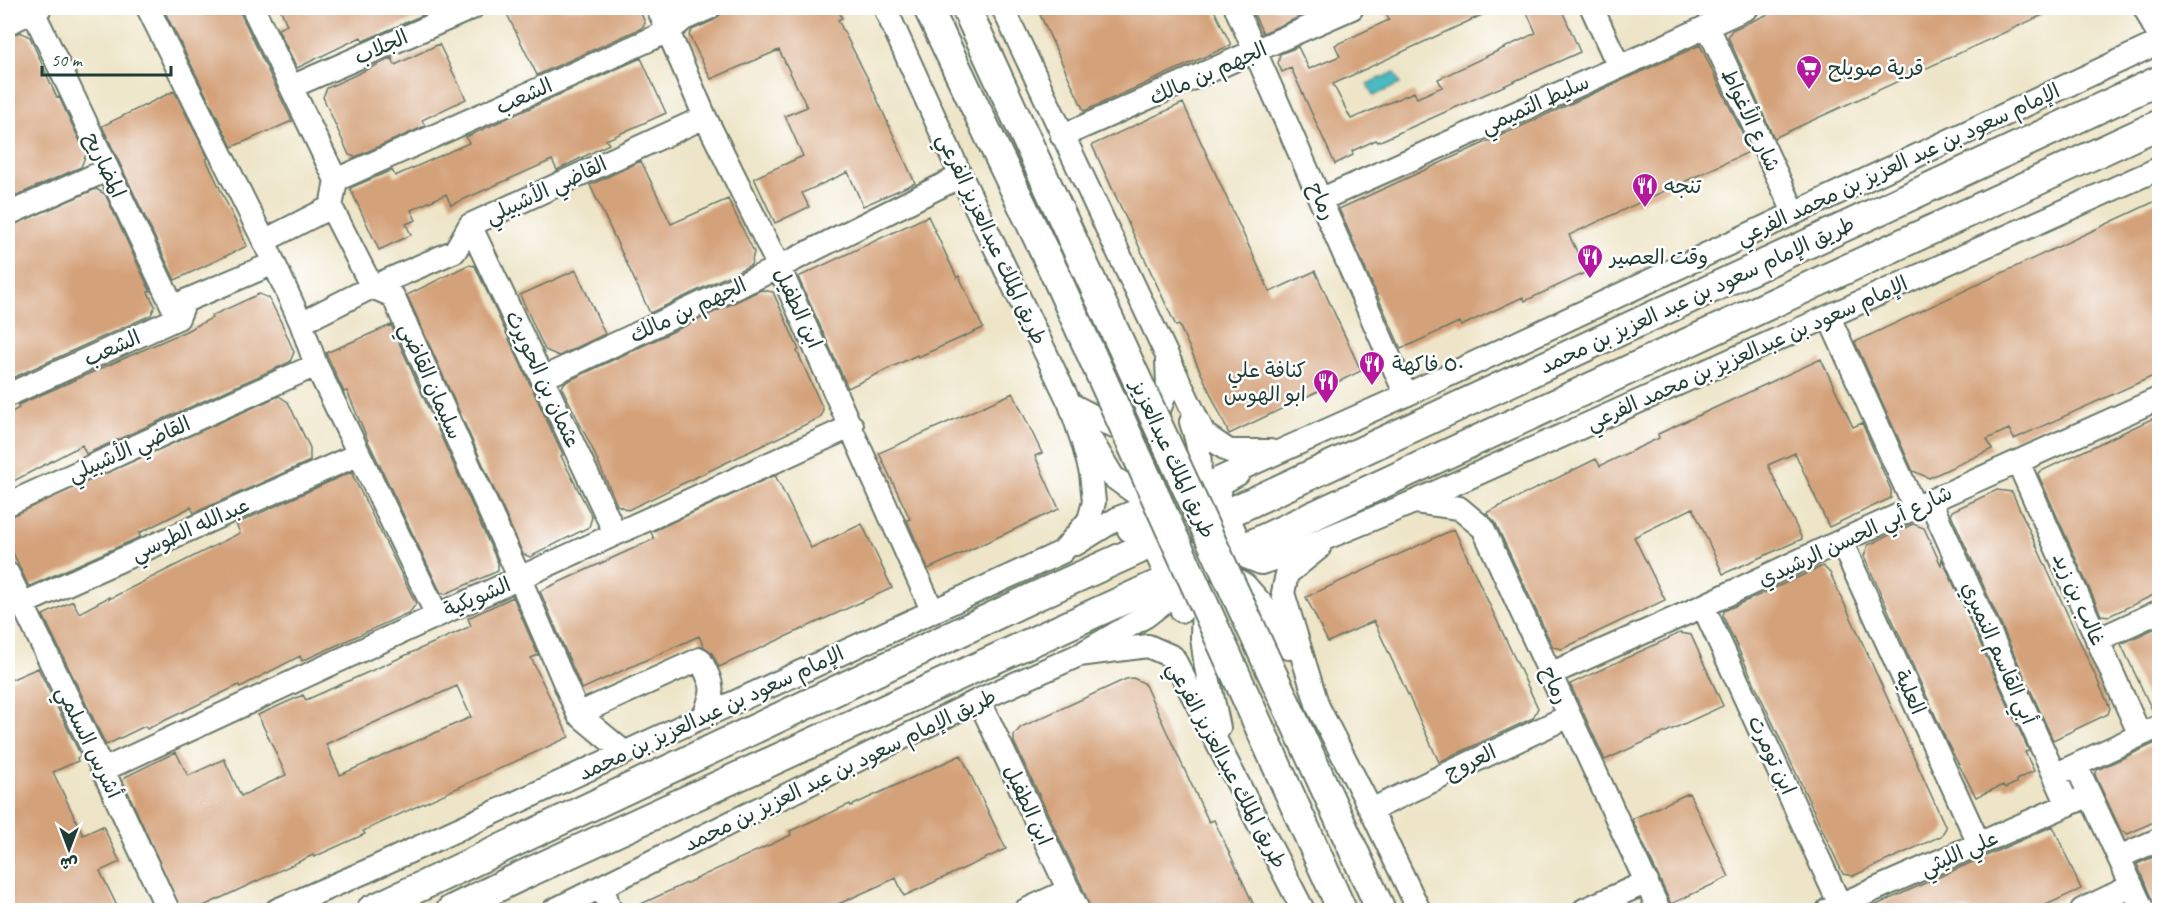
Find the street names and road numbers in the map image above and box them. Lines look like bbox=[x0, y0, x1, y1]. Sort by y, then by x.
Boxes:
street label: الجلاب bbox=[350, 24, 412, 70]
street label: الجهم بن مالك bbox=[1145, 36, 1272, 113]
street label: شارع الأغواط bbox=[1714, 64, 1787, 177]
street label: سليط التميمي bbox=[1477, 69, 1596, 145]
street label: الشعب bbox=[492, 72, 556, 120]
street label: الإمام سعود بن عبد العزيز بن محمد الفرعي bbox=[1732, 77, 2067, 256]
street label: المضاريح bbox=[78, 128, 131, 202]
street label: طريق الملك عبدالعزيز الفرعي bbox=[926, 129, 1053, 352]
street label: القاضي الأشبيلي bbox=[481, 150, 614, 235]
street label: رماح bbox=[1301, 178, 1342, 225]
street label: طريق الإمام سعود بن عبد العزيز بن محمد bbox=[1535, 210, 1860, 382]
street label: ابن الطفيل bbox=[768, 264, 828, 352]
street label: الإمام سعود بن عبدالعزيز بن محمد الفرعي bbox=[1582, 270, 1914, 441]
street label: الجهم بن مالك bbox=[625, 272, 752, 351]
street label: عثمان بن الحويرث bbox=[500, 306, 586, 452]
street label: سليمان القاضي bbox=[388, 319, 468, 446]
street label: الشعب bbox=[80, 324, 144, 372]
street label: طريق الملك عبدالعزيز bbox=[1124, 374, 1221, 542]
street label: القاضي الأشبيلي bbox=[63, 409, 197, 493]
street label: شارع أبي الحسن الرشيدي bbox=[1754, 480, 1959, 598]
street label: عبدالله الطوسي bbox=[127, 491, 256, 572]
street label: غالب بن زيد bbox=[2047, 548, 2111, 650]
street label: الشويكية bbox=[439, 571, 515, 623]
street label: أبي القاسم النميري bbox=[1950, 578, 2042, 731]
street label: الإمام سعود بن عبدالعزيز بن محمد bbox=[574, 640, 849, 789]
street label: طريق الملك عبدالعزيز الفرعي bbox=[1156, 657, 1293, 876]
street label: رماح bbox=[1534, 662, 1575, 709]
street label: العلية bbox=[1889, 666, 1931, 718]
street label: أشرس السلمي bbox=[45, 682, 127, 805]
street label: طريق الإمام سعود بن عبد العزيز بن محمد bbox=[679, 683, 1002, 860]
street label: ابن تومرت bbox=[1742, 711, 1802, 799]
street label: العروج bbox=[1440, 739, 1501, 786]
street label: ابن الطفيل bbox=[998, 761, 1058, 849]
street label: علي الليثي bbox=[1916, 824, 2004, 887]

